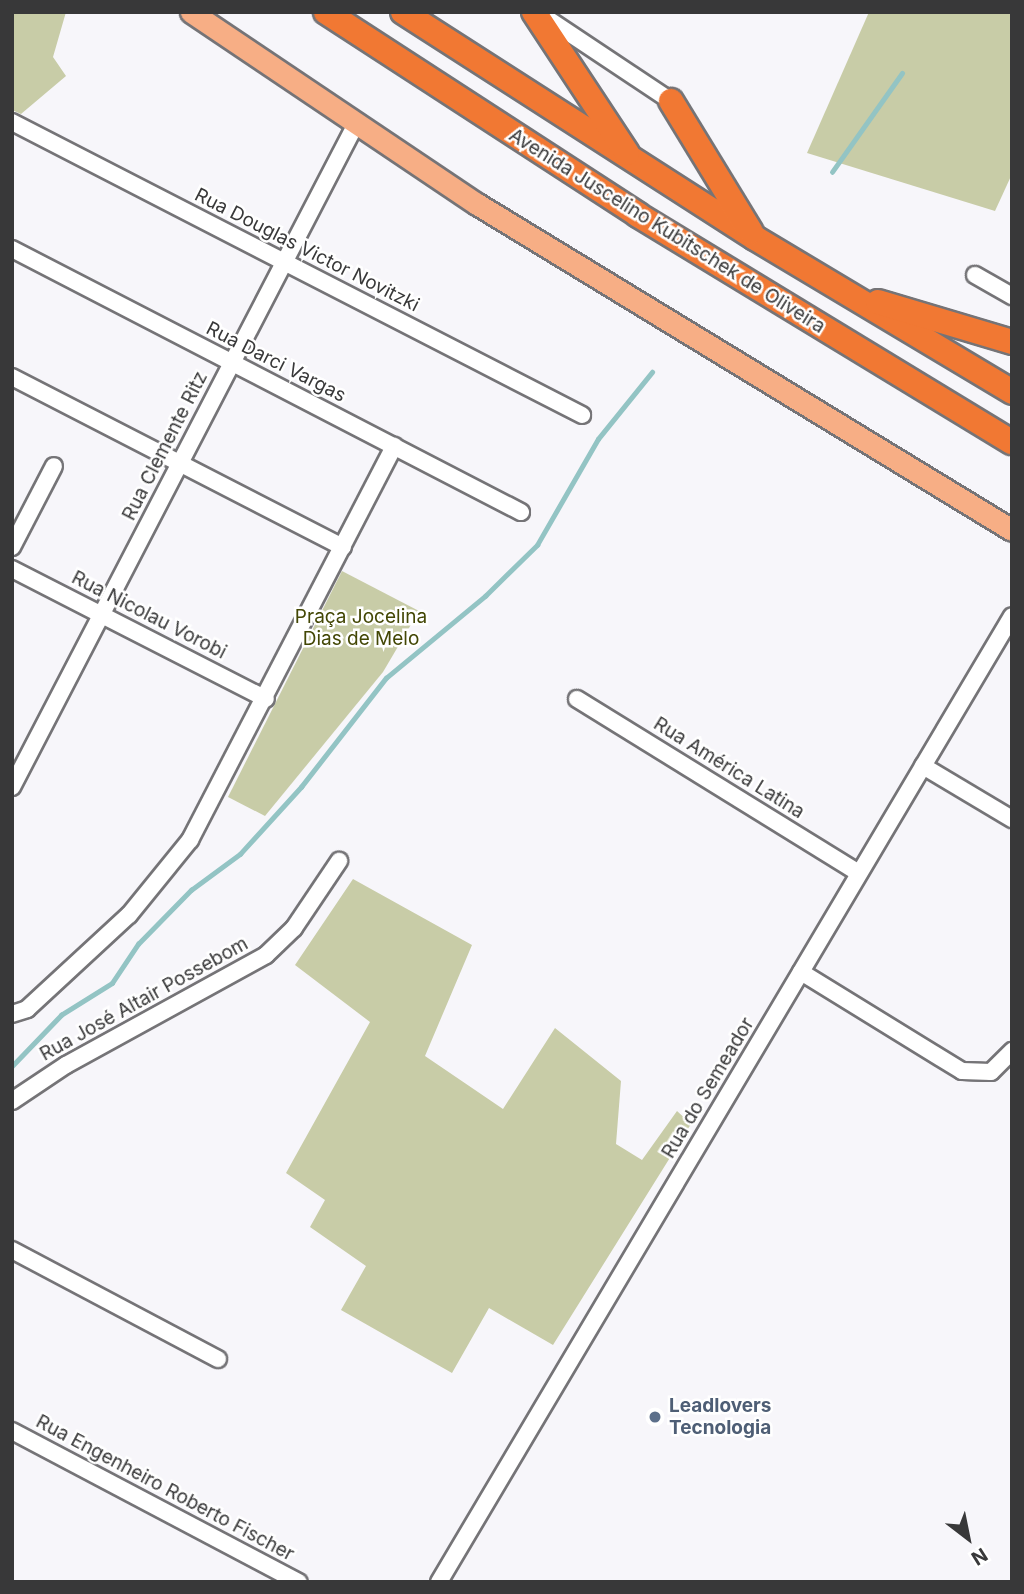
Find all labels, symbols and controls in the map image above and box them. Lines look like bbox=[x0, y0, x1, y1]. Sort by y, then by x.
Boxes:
street label: Avenida Juscelino Kubitschek de Oliveira bbox=[505, 124, 829, 338]
street label: Rua Douglas Victor Novitzki bbox=[191, 183, 423, 317]
street label: Rua Darci Vargas bbox=[202, 317, 350, 407]
street label: Rua Clemente Ritz bbox=[118, 368, 212, 524]
street label: Rua Nicolau Vorobi bbox=[68, 566, 230, 664]
park label: Praça Jocelina Dias de Melo bbox=[295, 606, 427, 650]
street label: Rua América Latina bbox=[649, 712, 809, 824]
street label: Rua José Altair Possebom bbox=[36, 932, 252, 1066]
street label: Rua do Semeador bbox=[657, 1014, 759, 1162]
place label: Leadlovers Tecnologia bbox=[669, 1395, 771, 1439]
marker: Leadlovers Tecnologia bbox=[647, 1409, 663, 1425]
street label: Rua Engenheiro Roberto Fischer bbox=[32, 1410, 298, 1566]
north arrow bbox=[933, 1503, 1003, 1573]
text: N bbox=[967, 1543, 992, 1570]

